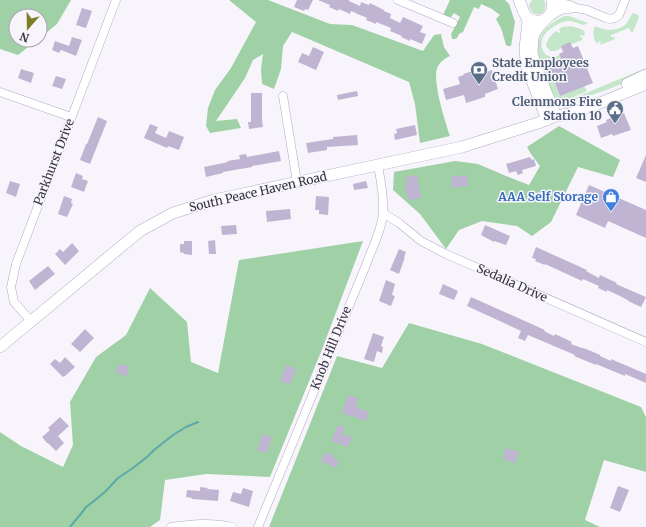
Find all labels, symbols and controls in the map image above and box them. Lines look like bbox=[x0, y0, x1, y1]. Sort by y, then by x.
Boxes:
north arrow bbox=[8, 8, 48, 48]
text: N bbox=[18, 29, 31, 45]
place label: State Employees Credit Union bbox=[492, 55, 589, 84]
bank icon: State Employees Credit Union bbox=[469, 60, 489, 85]
place label: Clemmons Fire Station 10 bbox=[512, 94, 602, 123]
public building icon: Clemmons Fire Station 10 bbox=[605, 99, 625, 124]
street label: Parkhurst Drive bbox=[30, 116, 77, 207]
street label: South Peace Haven Road bbox=[187, 168, 328, 215]
shop icon: AAA Self Storage bbox=[601, 187, 621, 212]
place label: AAA Self Storage bbox=[497, 189, 599, 204]
street label: Sedalia Drive bbox=[475, 260, 550, 305]
street label: Knob Hill Drive bbox=[307, 304, 354, 392]

